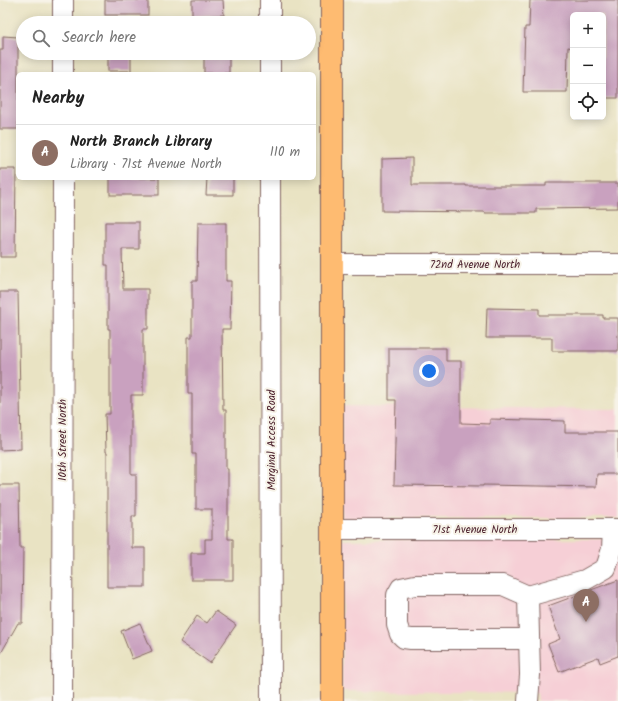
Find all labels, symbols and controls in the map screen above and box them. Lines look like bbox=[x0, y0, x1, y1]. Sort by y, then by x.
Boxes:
map controls bbox=[570, 12, 606, 120]
button: + bbox=[570, 12, 606, 48]
search box bbox=[16, 16, 316, 60]
text: Search here bbox=[62, 26, 136, 50]
icon: search bbox=[30, 27, 52, 49]
button: − bbox=[570, 48, 606, 84]
button: locate bbox=[570, 84, 606, 120]
text: Nearby bbox=[32, 85, 84, 112]
text: North Branch Library bbox=[70, 130, 212, 154]
text: A bbox=[41, 142, 49, 163]
text: 110 m bbox=[270, 142, 300, 163]
text: Library · 71st Avenue North bbox=[70, 154, 222, 175]
street label: 72nd Avenue North bbox=[430, 256, 520, 274]
your location bbox=[419, 361, 439, 381]
street label: Marginal Access Road bbox=[263, 389, 281, 490]
street label: 10th Street North bbox=[54, 399, 72, 481]
street label: 71st Avenue North bbox=[433, 521, 518, 539]
pin: A bbox=[573, 589, 599, 622]

